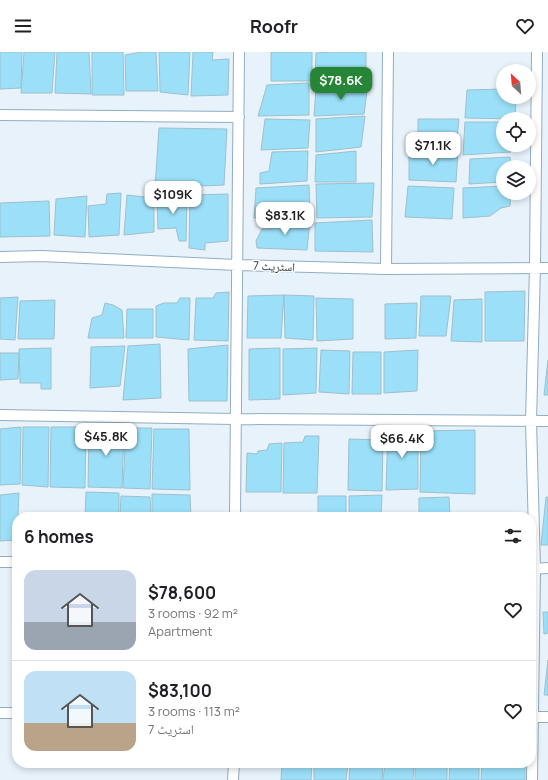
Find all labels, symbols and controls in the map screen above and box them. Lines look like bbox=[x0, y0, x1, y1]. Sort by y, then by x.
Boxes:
text: Roofr bbox=[250, 14, 298, 38]
icon: menu bbox=[12, 15, 34, 37]
icon: heart bbox=[514, 15, 536, 37]
north arrow bbox=[496, 64, 536, 104]
map controls bbox=[496, 64, 536, 200]
pin: $78.6K bbox=[308, 67, 374, 101]
text: $78.6K bbox=[319, 71, 363, 89]
button: locate bbox=[496, 112, 536, 152]
pin: $71.1K bbox=[400, 132, 466, 166]
text: $71.1K bbox=[415, 136, 451, 154]
button: layers bbox=[496, 160, 536, 200]
pin: $109K bbox=[145, 181, 201, 215]
text: $109K bbox=[154, 185, 192, 203]
pin: $83.1K bbox=[252, 202, 318, 236]
text: $83.1K bbox=[265, 206, 305, 224]
street label: اسٹریٹ 7 bbox=[253, 257, 296, 275]
pin: $45.8K bbox=[73, 423, 139, 457]
pin: $66.4K bbox=[369, 425, 435, 459]
text: $45.8K bbox=[84, 427, 128, 445]
text: $66.4K bbox=[380, 429, 424, 447]
text: 6 homes bbox=[24, 525, 94, 548]
icon: filters bbox=[502, 525, 524, 547]
text: $78,600 bbox=[148, 581, 216, 604]
icon: home bbox=[56, 586, 104, 634]
icon: heart bbox=[502, 599, 524, 621]
text: 3 rooms · 92 m² bbox=[148, 604, 238, 622]
text: Apartment bbox=[148, 622, 212, 640]
text: $83,100 bbox=[148, 679, 212, 702]
icon: home bbox=[56, 687, 104, 735]
icon: heart bbox=[502, 700, 524, 722]
text: 3 rooms · 113 m² bbox=[148, 702, 240, 720]
text: اسٹریٹ 7 bbox=[148, 720, 194, 738]

